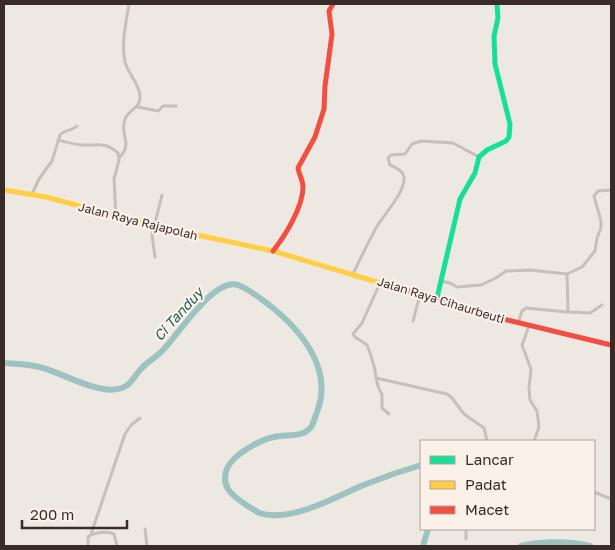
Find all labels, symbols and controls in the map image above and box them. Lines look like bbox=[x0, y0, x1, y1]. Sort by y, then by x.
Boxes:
street label: Jalan Raya Rajapolah bbox=[77, 199, 199, 243]
street label: Jalan Raya Cihaurbeuti bbox=[376, 273, 506, 327]
water label: Ci Tanduy bbox=[150, 282, 208, 344]
legend bbox=[420, 440, 595, 530]
text: Lancar bbox=[465, 450, 514, 468]
text: Padat bbox=[465, 475, 507, 493]
scale bar bbox=[22, 498, 128, 530]
text: Macet bbox=[465, 500, 509, 518]
text: 200 m bbox=[30, 505, 74, 523]

